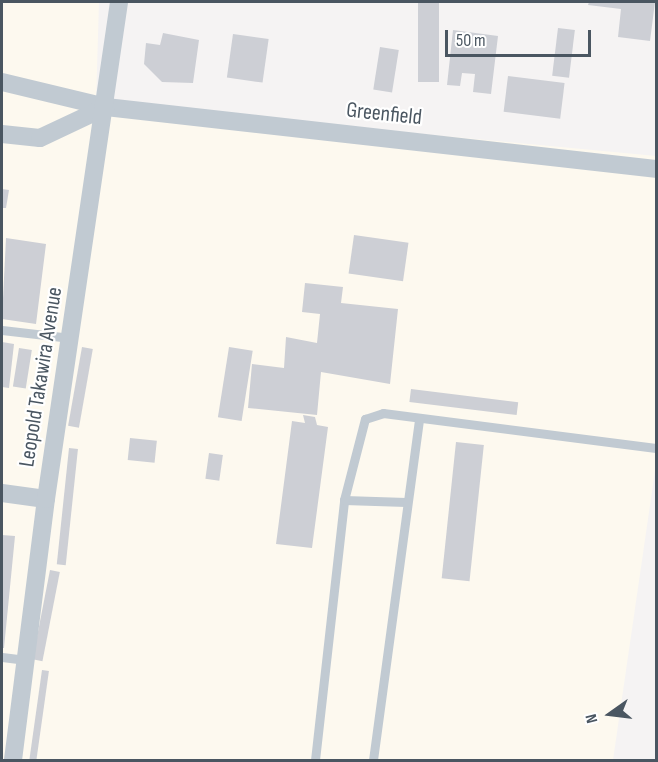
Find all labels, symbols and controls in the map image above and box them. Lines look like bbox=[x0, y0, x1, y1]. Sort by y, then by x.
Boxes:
scale bar bbox=[448, 18, 594, 56]
text: 50 m bbox=[456, 30, 486, 51]
street label: Greenfield bbox=[345, 97, 423, 131]
street label: Leopold Takawira Avenue bbox=[14, 285, 68, 469]
north arrow bbox=[580, 684, 640, 744]
text: N bbox=[582, 712, 602, 725]

